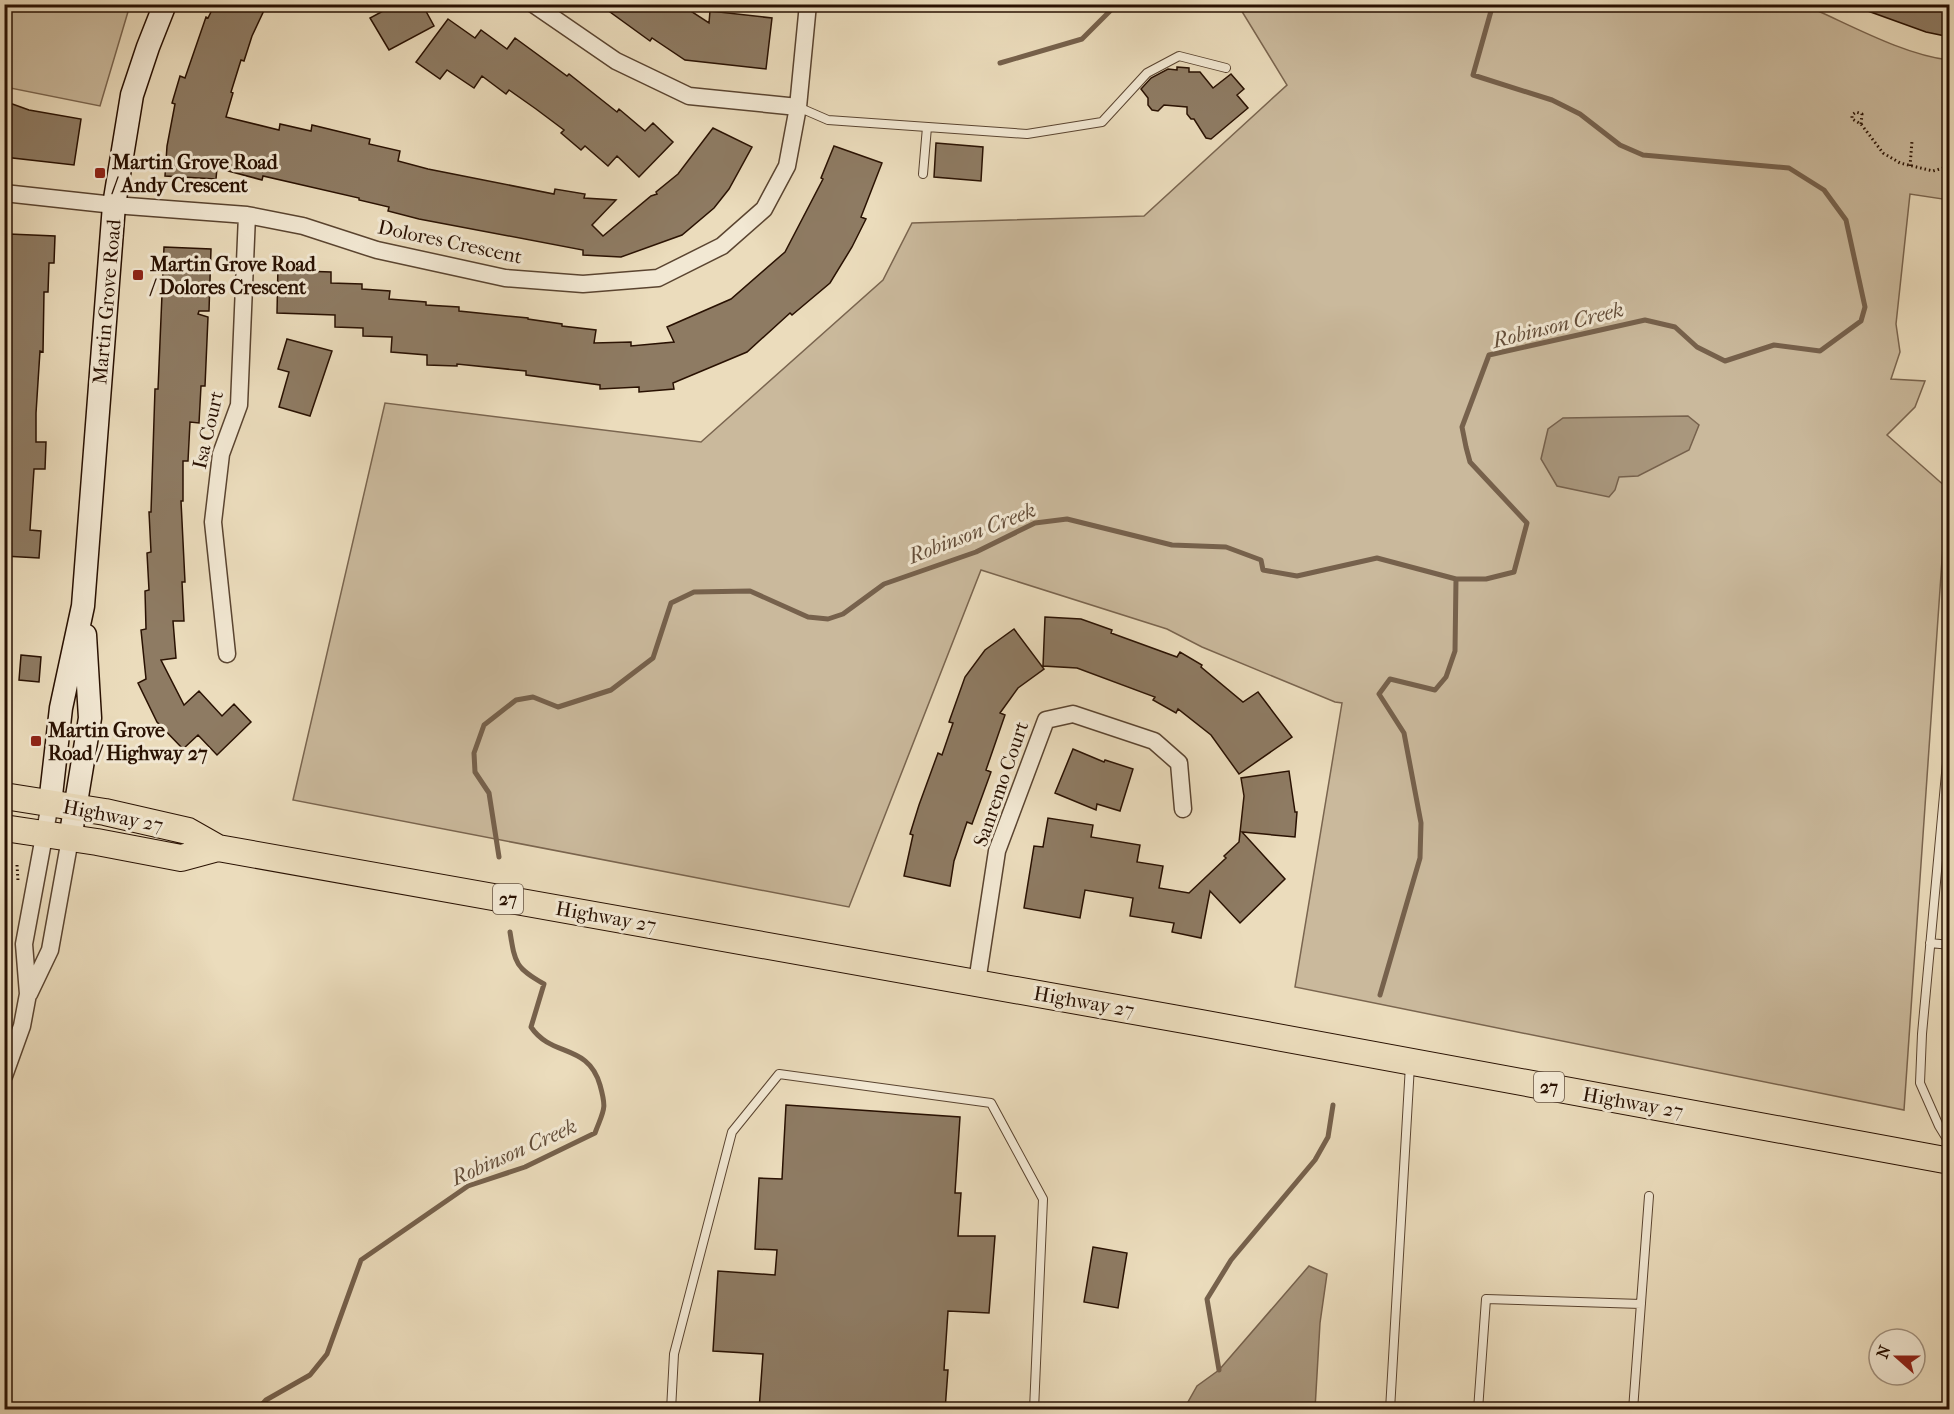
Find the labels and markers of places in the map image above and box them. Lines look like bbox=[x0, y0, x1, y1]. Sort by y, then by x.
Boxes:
place label: Martin Grove Road / Andy Crescent bbox=[111, 151, 279, 197]
marker: Martin Grove Road / Andy Crescent bbox=[93, 166, 107, 180]
place label: Martin Grove Road / Dolores Crescent bbox=[149, 253, 317, 299]
marker: Martin Grove Road / Dolores Crescent bbox=[131, 268, 145, 282]
place label: Martin Grove Road / Highway 27 bbox=[47, 719, 208, 765]
marker: Martin Grove Road / Highway 27 bbox=[29, 734, 43, 748]

